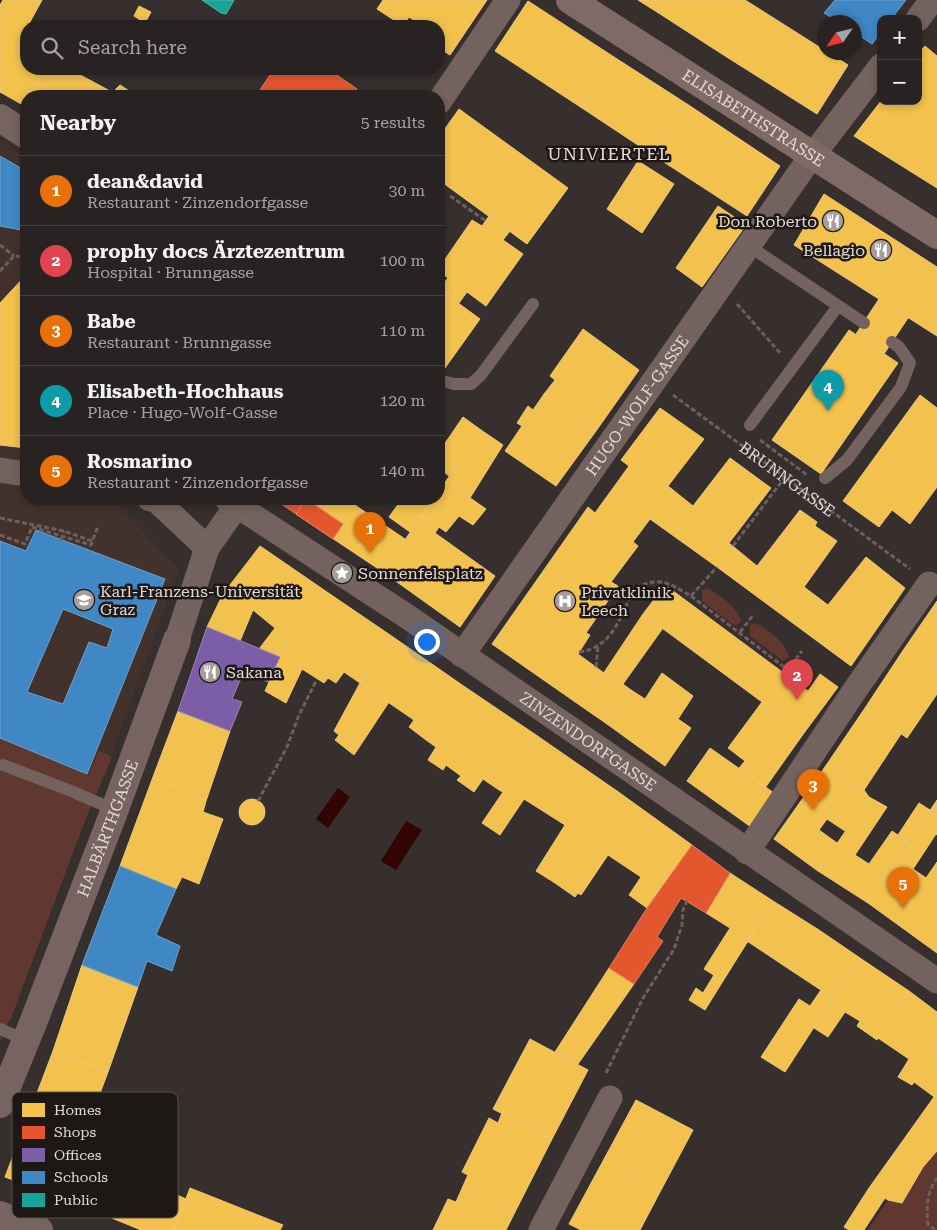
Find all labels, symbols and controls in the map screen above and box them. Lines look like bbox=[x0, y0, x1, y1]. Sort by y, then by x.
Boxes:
north arrow bbox=[817, 15, 862, 60]
map controls bbox=[877, 15, 922, 105]
button: + bbox=[877, 15, 922, 60]
search box bbox=[20, 20, 445, 75]
icon: search bbox=[38, 34, 66, 62]
text: Search here bbox=[78, 36, 187, 59]
button: − bbox=[877, 60, 922, 105]
street label: ELISABETHSTRASSE bbox=[679, 65, 828, 171]
text: Nearby bbox=[40, 111, 116, 135]
text: 5 results bbox=[361, 113, 425, 132]
district label: UNIVIERTEL bbox=[547, 143, 671, 164]
text: dean&david bbox=[87, 170, 203, 193]
text: 1 bbox=[52, 181, 60, 200]
text: 30 m bbox=[388, 181, 425, 200]
text: Restaurant · Zinzendorfgasse bbox=[87, 193, 308, 212]
restaurant icon: Don Roberto bbox=[821, 209, 845, 233]
place label: Don Roberto bbox=[718, 212, 817, 231]
restaurant icon: Bellagio bbox=[869, 238, 893, 262]
text: prophy docs Ärztezentrum bbox=[87, 240, 345, 263]
place label: Bellagio bbox=[803, 241, 865, 260]
text: 2 bbox=[52, 251, 60, 270]
text: 100 m bbox=[379, 251, 425, 270]
text: Hospital · Brunngasse bbox=[87, 263, 254, 282]
text: Babe bbox=[87, 310, 136, 333]
text: 3 bbox=[52, 321, 60, 340]
text: 110 m bbox=[379, 321, 425, 340]
street label: HUGO-WOLF-GASSE bbox=[582, 332, 693, 479]
text: Restaurant · Brunngasse bbox=[87, 333, 272, 352]
pin: 4 bbox=[812, 370, 844, 411]
text: Elisabeth-Hochhaus bbox=[87, 380, 283, 403]
text: 4 bbox=[52, 391, 60, 410]
text: 120 m bbox=[379, 391, 425, 410]
text: Place · Hugo-Wolf-Gasse bbox=[87, 403, 278, 422]
street label: BRUNNGASSE bbox=[736, 438, 839, 521]
text: Rosmarino bbox=[87, 450, 192, 473]
text: 5 bbox=[52, 461, 60, 480]
text: 140 m bbox=[379, 461, 425, 480]
text: Restaurant · Zinzendorfgasse bbox=[87, 473, 308, 492]
pin: 1 bbox=[354, 512, 386, 553]
place icon: Sonnenfelsplatz bbox=[330, 561, 354, 585]
place label: Sonnenfelsplatz bbox=[358, 564, 483, 583]
place label: Karl-Franzens-Universität Graz bbox=[100, 582, 300, 619]
place label: Privatklinik Leech bbox=[581, 583, 672, 620]
school or university icon: Karl-Franzens-Universität Graz bbox=[72, 588, 96, 612]
hospital icon: Privatklinik Leech bbox=[553, 589, 577, 613]
your location bbox=[414, 629, 440, 655]
pin: 2 bbox=[781, 659, 813, 700]
restaurant icon: Sakana bbox=[198, 660, 222, 684]
place label: Sakana bbox=[226, 663, 282, 682]
street label: ZINZENDORFGASSE bbox=[516, 688, 660, 795]
street label: HALBÄRTHGASSE bbox=[73, 757, 142, 900]
pin: 3 bbox=[797, 769, 829, 810]
pin: 5 bbox=[887, 867, 919, 908]
legend bbox=[12, 1092, 178, 1218]
text: Homes bbox=[54, 1102, 102, 1118]
text: Shops bbox=[54, 1124, 97, 1140]
text: Offices bbox=[54, 1147, 102, 1163]
text: Schools bbox=[54, 1169, 108, 1185]
text: Public bbox=[54, 1192, 98, 1208]

